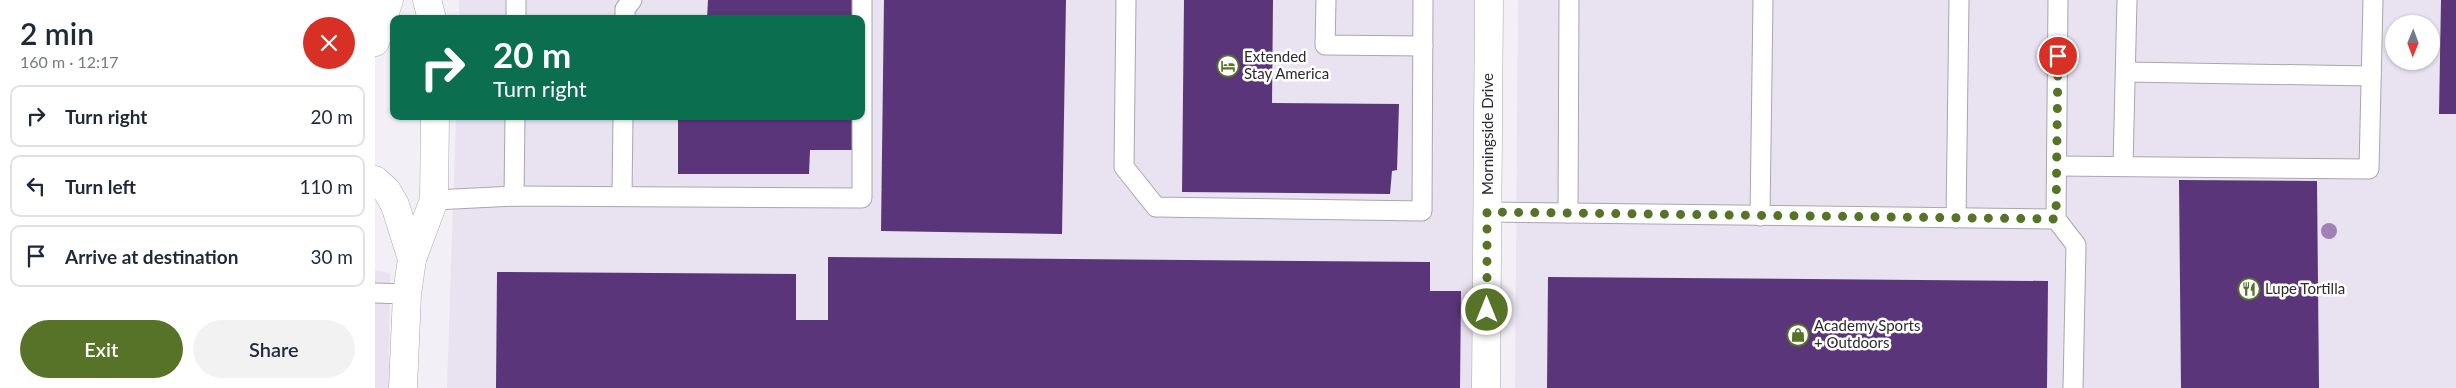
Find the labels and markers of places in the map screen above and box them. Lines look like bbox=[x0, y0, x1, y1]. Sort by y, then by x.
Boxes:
pin bbox=[2037, 35, 2079, 77]
place label: Extended Stay America bbox=[1244, 47, 1329, 82]
hotel icon: Extended Stay America bbox=[1216, 54, 1240, 78]
restaurant icon: Lupe Tortilla bbox=[2237, 277, 2261, 301]
place label: Lupe Tortilla bbox=[2265, 279, 2345, 297]
place label: Academy Sports + Outdoors bbox=[1814, 316, 1920, 351]
shop icon: Academy Sports + Outdoors bbox=[1786, 323, 1810, 347]

